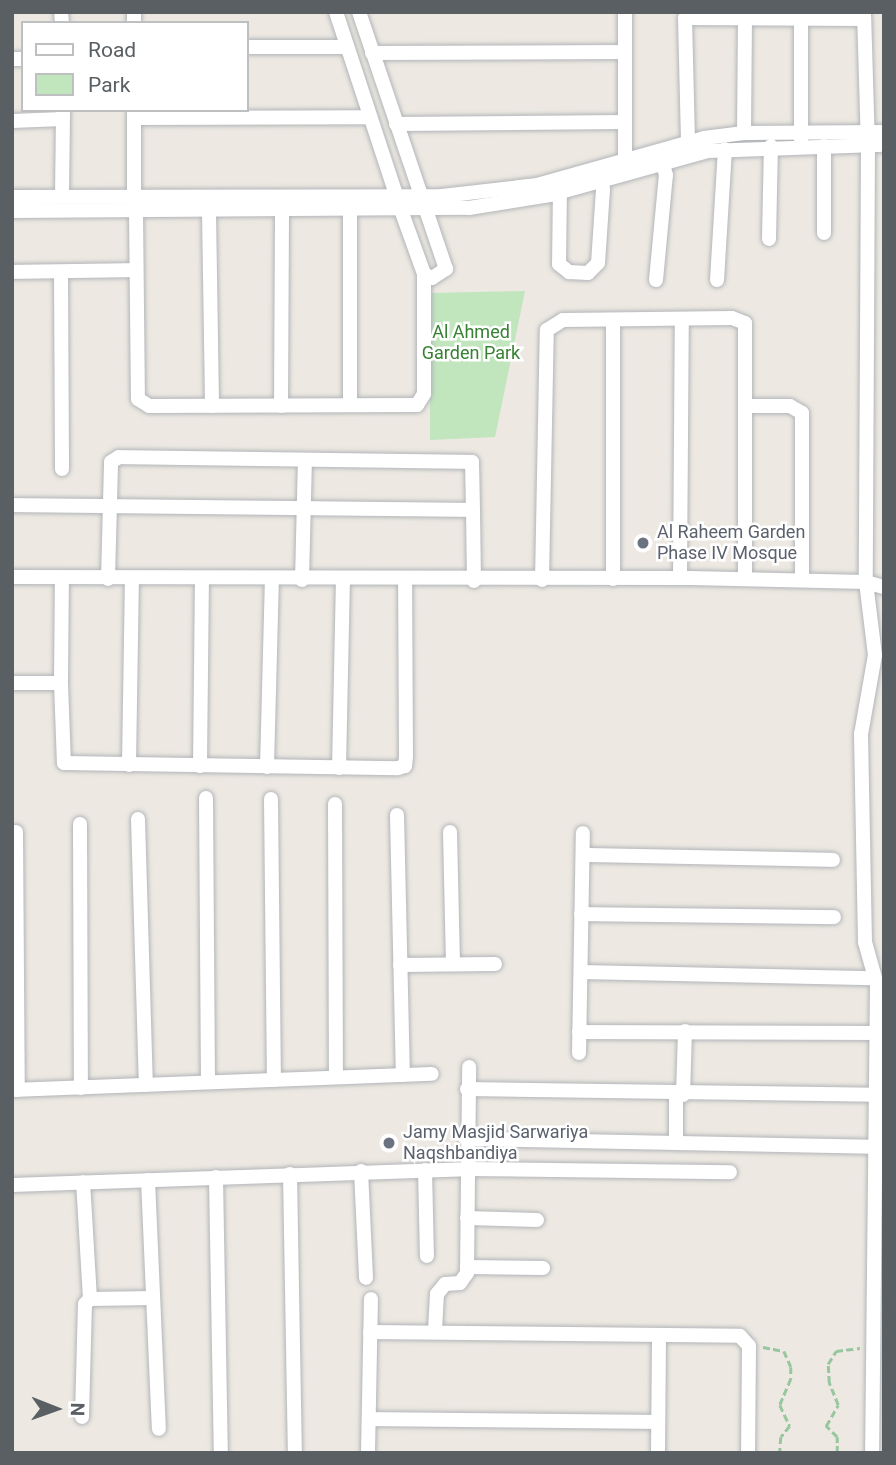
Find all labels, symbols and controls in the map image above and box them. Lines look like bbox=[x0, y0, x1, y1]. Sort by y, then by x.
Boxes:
legend bbox=[21, 21, 248, 112]
text: Road bbox=[88, 38, 136, 62]
text: Park bbox=[88, 73, 130, 97]
park label: Al Ahmed Garden Park bbox=[422, 322, 520, 364]
place label: Al Raheem Garden Phase IV Mosque bbox=[657, 522, 805, 564]
marker: Al Raheem Garden Phase IV Mosque bbox=[635, 535, 651, 551]
place label: Jamy Masjid Sarwariya Naqshbandiya bbox=[403, 1122, 588, 1164]
marker: Jamy Masjid Sarwariya Naqshbandiya bbox=[381, 1135, 397, 1151]
north arrow bbox=[21, 1374, 91, 1444]
text: N bbox=[66, 1402, 89, 1416]

